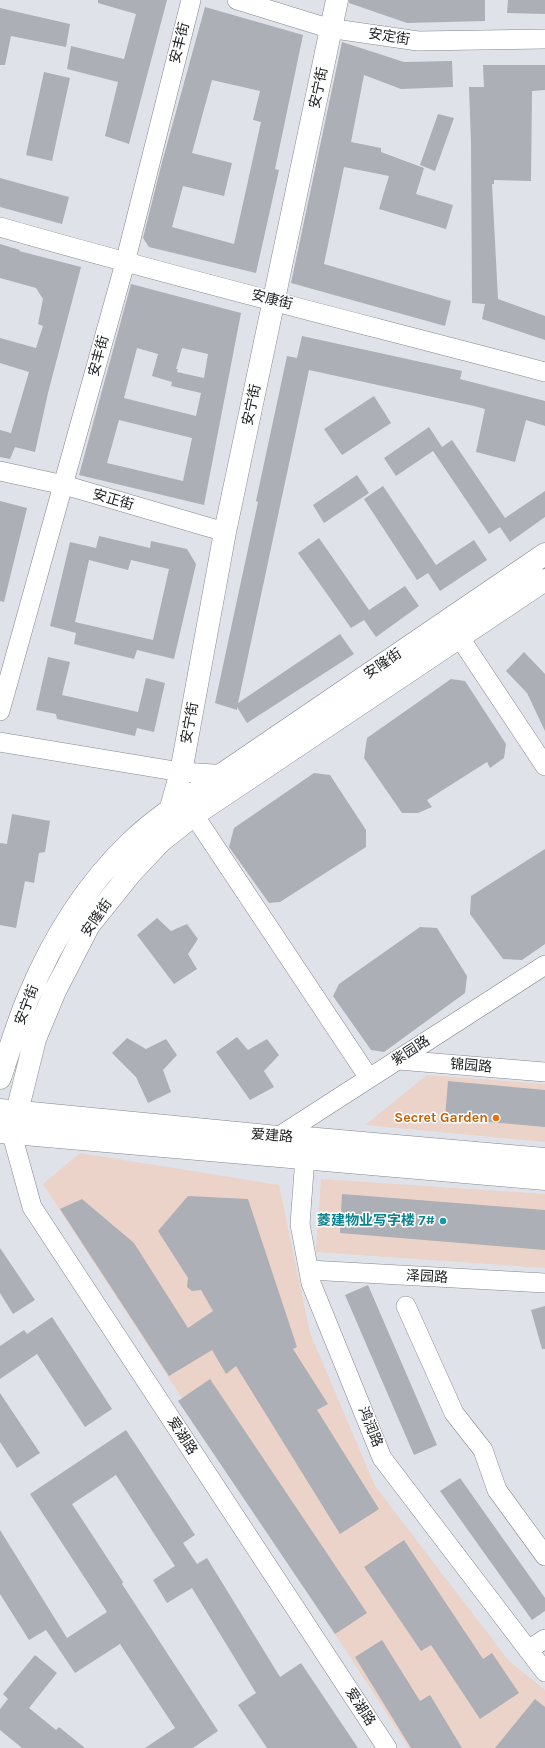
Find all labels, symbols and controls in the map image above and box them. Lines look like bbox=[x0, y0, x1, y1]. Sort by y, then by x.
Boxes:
street label: 安丰街 bbox=[167, 21, 193, 65]
street label: 安定街 bbox=[367, 25, 411, 49]
street label: 安宁街 bbox=[306, 66, 332, 110]
street label: 安康街 bbox=[250, 287, 294, 313]
street label: 安丰街 bbox=[85, 334, 113, 378]
street label: 安宁街 bbox=[239, 383, 265, 427]
street label: 安正街 bbox=[90, 486, 136, 514]
street label: 安隆街 bbox=[361, 645, 405, 683]
street label: 安宁街 bbox=[178, 701, 202, 745]
street label: 安隆街 bbox=[78, 896, 116, 940]
street label: 安宁街 bbox=[12, 982, 42, 1028]
street label: 紫园路 bbox=[389, 1033, 433, 1069]
street label: 锦园路 bbox=[449, 1056, 493, 1076]
place label: Secret Garden bbox=[394, 1110, 488, 1126]
marker: Secret Garden bbox=[491, 1113, 501, 1123]
street label: 爱建路 bbox=[250, 1126, 294, 1146]
place label: 菱建物业写字楼 7# bbox=[317, 1213, 435, 1229]
marker: 菱建物业写字楼 7# bbox=[438, 1216, 448, 1226]
street label: 泽园路 bbox=[406, 1268, 448, 1286]
street label: 鸿润路 bbox=[354, 1404, 386, 1450]
street label: 爱湖路 bbox=[164, 1414, 200, 1458]
street label: 爱湖路 bbox=[342, 1685, 378, 1729]

